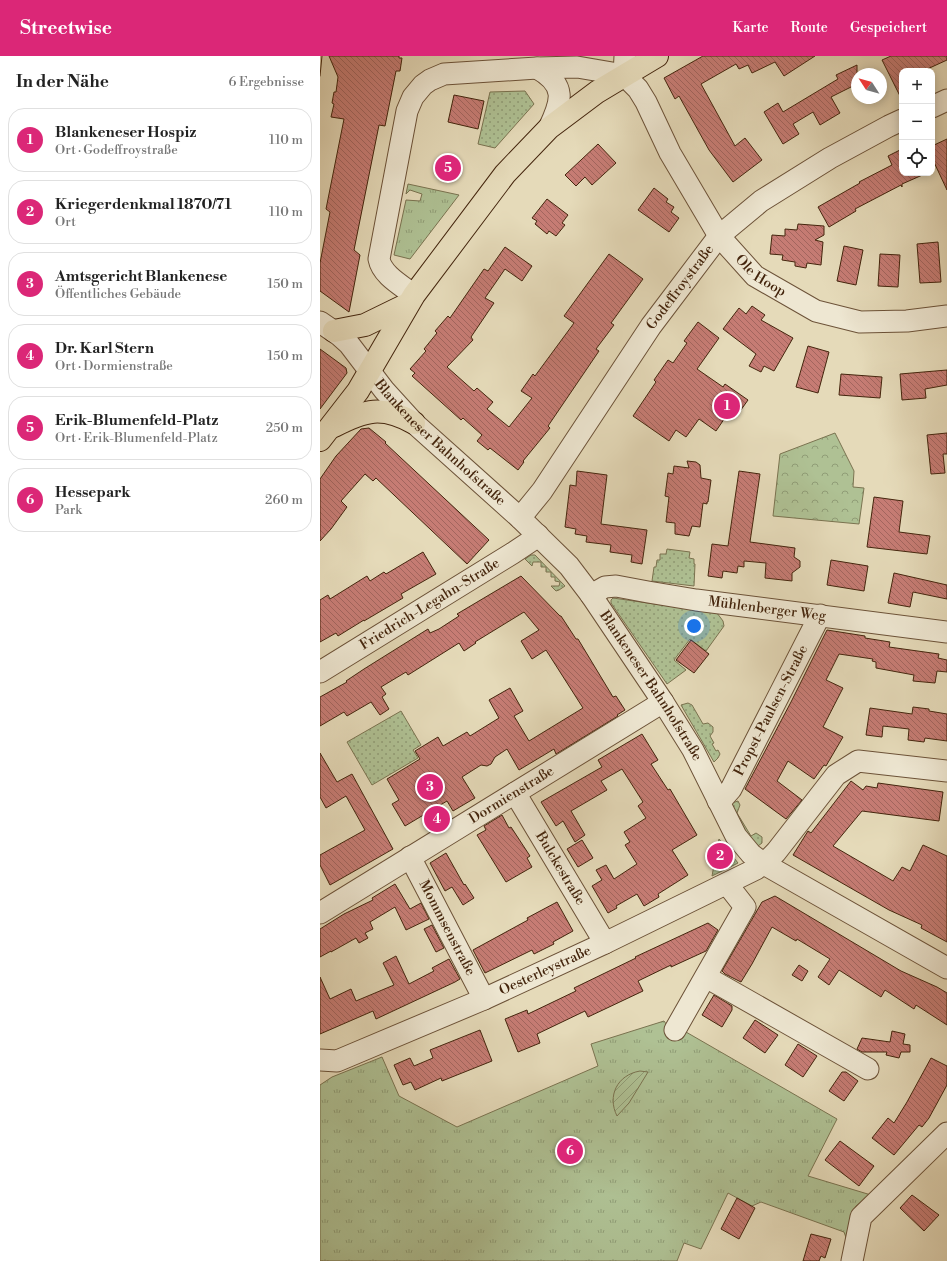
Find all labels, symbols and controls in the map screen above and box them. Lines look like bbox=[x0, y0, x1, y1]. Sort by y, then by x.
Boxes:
text: Streetwise bbox=[20, 16, 112, 40]
text: Karte bbox=[732, 19, 769, 37]
text: Route bbox=[791, 19, 828, 37]
text: Gespeichert bbox=[850, 19, 927, 37]
north arrow bbox=[851, 68, 887, 104]
map controls bbox=[899, 68, 935, 176]
button: + bbox=[899, 68, 935, 104]
text: In der Nähe bbox=[16, 71, 109, 93]
text: 6 Ergebnisse bbox=[228, 74, 304, 90]
button: − bbox=[899, 104, 935, 140]
text: Blankeneser Hospiz bbox=[55, 123, 196, 142]
text: 1 bbox=[27, 132, 33, 148]
text: 110 m bbox=[269, 132, 303, 148]
button: locate bbox=[899, 140, 935, 176]
text: Ort · Godeffroystraße bbox=[55, 142, 178, 158]
pin: 5 bbox=[435, 153, 461, 183]
text: Kriegerdenkmal 1870/71 bbox=[55, 195, 232, 214]
text: 2 bbox=[26, 204, 34, 220]
text: 110 m bbox=[269, 204, 303, 220]
text: Ort bbox=[55, 214, 76, 230]
street label: Godeffroystraße bbox=[642, 241, 718, 333]
street label: Ole Hoop bbox=[731, 251, 789, 301]
text: Amtsgericht Blankenese bbox=[55, 267, 227, 286]
text: 3 bbox=[26, 276, 34, 292]
text: 150 m bbox=[268, 276, 303, 292]
text: Öffentliches Gebäude bbox=[55, 286, 181, 302]
text: Dr. Karl Stern bbox=[55, 339, 154, 358]
text: 4 bbox=[26, 348, 34, 364]
text: 150 m bbox=[268, 348, 303, 364]
text: Ort · Dormienstraße bbox=[55, 358, 173, 374]
street label: Blankeneser Bahnhofstraße bbox=[370, 375, 509, 510]
pin: 1 bbox=[714, 391, 740, 421]
text: Erik-Blumenfeld-Platz bbox=[55, 411, 218, 430]
text: 5 bbox=[26, 420, 34, 436]
text: 250 m bbox=[266, 420, 303, 436]
text: Ort · Erik-Blumenfeld-Platz bbox=[55, 430, 218, 446]
text: Hessepark bbox=[55, 483, 131, 502]
text: 6 bbox=[26, 492, 34, 508]
text: 260 m bbox=[265, 492, 303, 508]
text: Park bbox=[55, 502, 82, 518]
street label: Friedrich-Legahn-Straße bbox=[356, 554, 503, 654]
street label: Mühlenberger Weg bbox=[707, 593, 828, 626]
street label: Blankeneser Bahnhofstraße bbox=[595, 607, 706, 764]
your location bbox=[684, 616, 704, 636]
street label: Propst-Paulsen-Straße bbox=[730, 642, 812, 779]
street label: Dormienstraße bbox=[466, 762, 558, 828]
pin: 3 bbox=[417, 772, 443, 802]
pin: 4 bbox=[424, 804, 450, 834]
street label: Bulckestraße bbox=[531, 828, 589, 909]
pin: 2 bbox=[707, 841, 733, 871]
street label: Mommsenstraße bbox=[415, 877, 479, 979]
street label: Oesterleystraße bbox=[496, 942, 594, 1000]
pin: 6 bbox=[557, 1136, 583, 1166]

